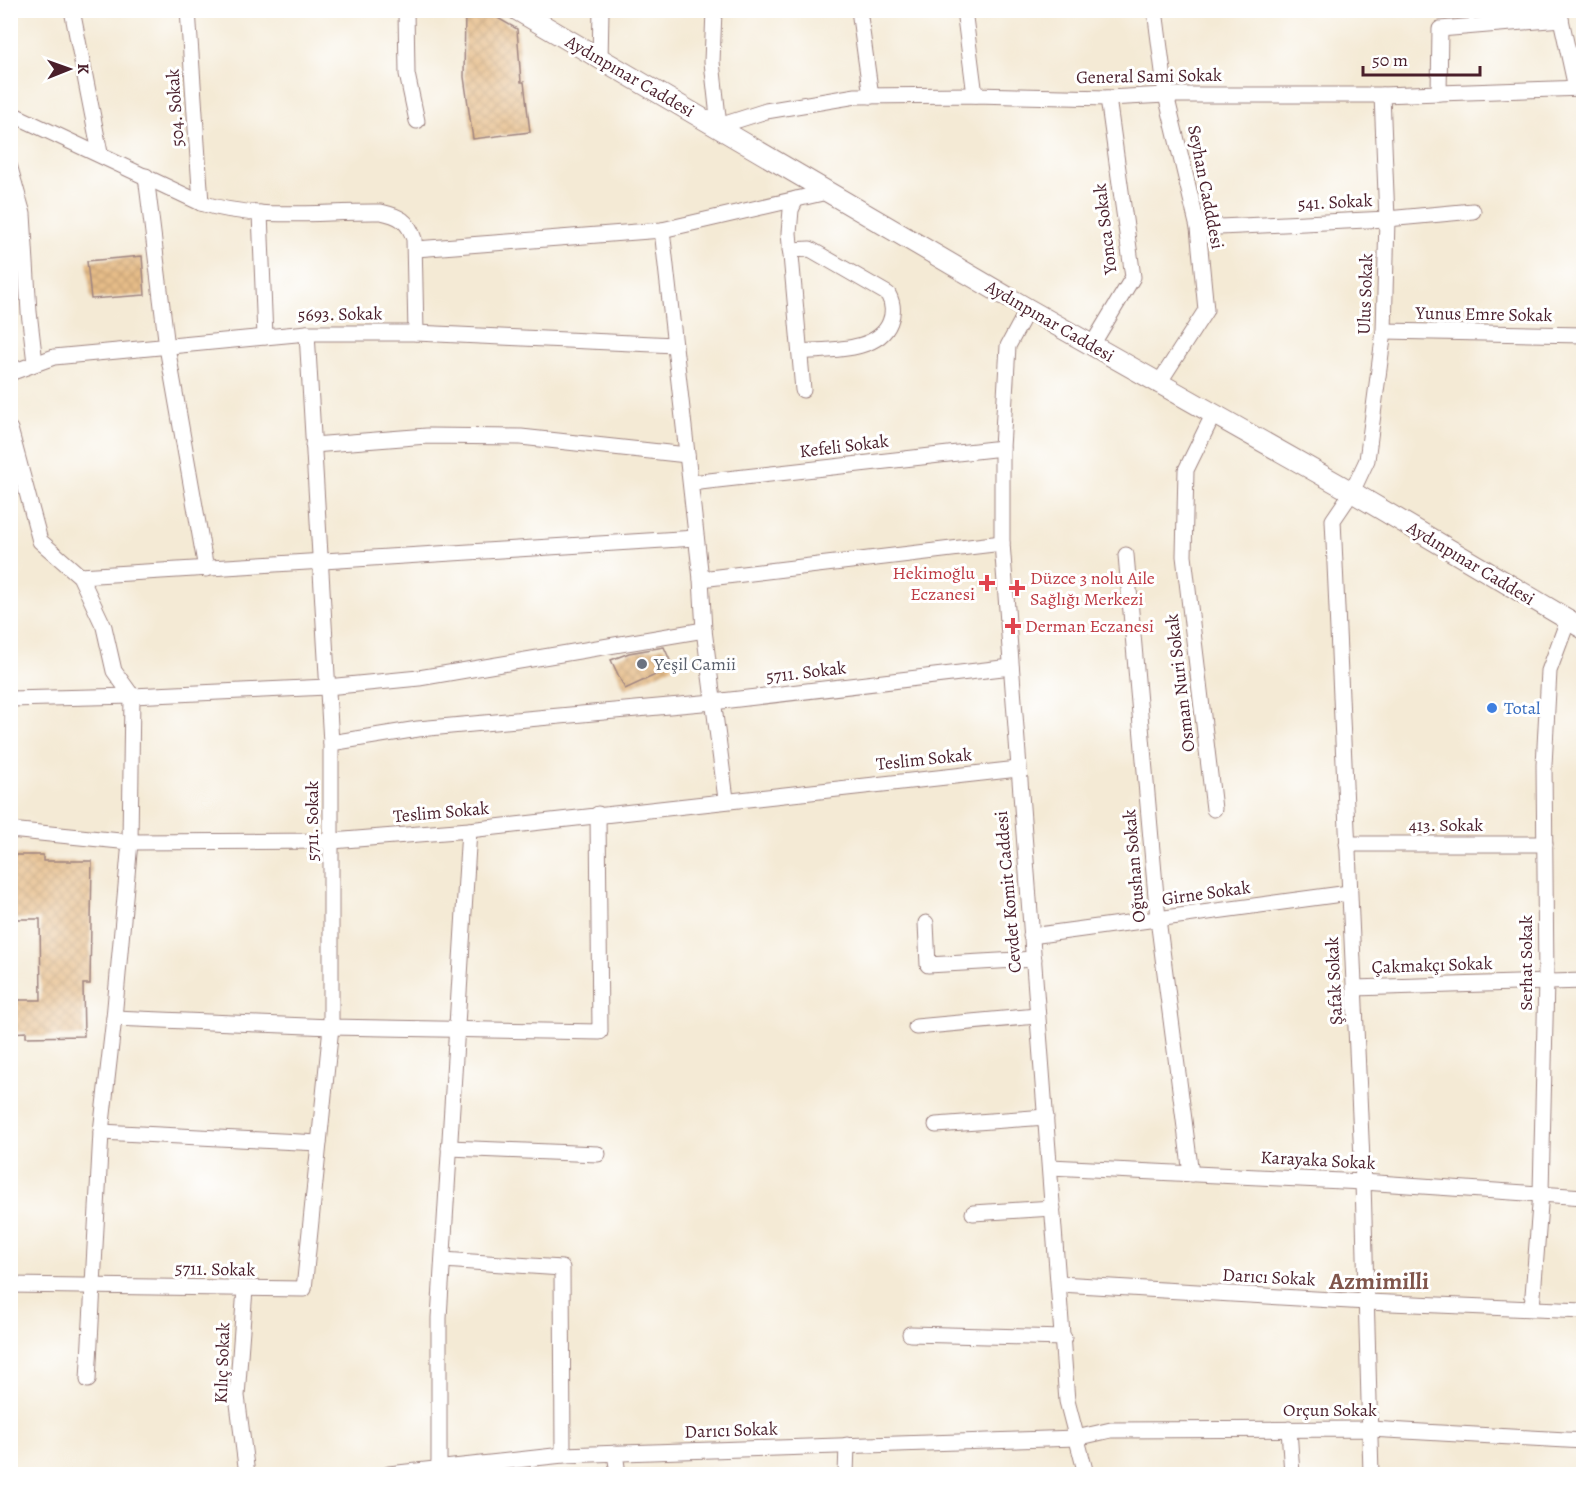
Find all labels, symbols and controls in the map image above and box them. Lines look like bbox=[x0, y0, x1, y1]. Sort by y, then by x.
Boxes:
street label: Aydınpınar Caddesi bbox=[560, 29, 699, 123]
north arrow bbox=[39, 39, 99, 99]
scale bar bbox=[1363, 39, 1480, 77]
text: 50 m bbox=[1372, 48, 1408, 72]
text: K bbox=[72, 63, 94, 75]
street label: General Sami Sokak bbox=[1076, 63, 1222, 89]
street label: 504. Sokak bbox=[160, 68, 190, 148]
street label: Seyhan Cadddesi bbox=[1182, 123, 1230, 251]
street label: Yonca Sokak bbox=[1088, 182, 1123, 277]
street label: 541. Sokak bbox=[1297, 188, 1373, 216]
street label: Ulus Sokak bbox=[1352, 253, 1378, 335]
street label: Aydınpınar Caddesi bbox=[980, 274, 1119, 368]
street label: 5693. Sokak bbox=[298, 301, 382, 327]
street label: Yunus Emre Sokak bbox=[1414, 301, 1553, 327]
street label: Kefeli Sokak bbox=[798, 429, 890, 463]
street label: Aydınpınar Caddesi bbox=[1402, 515, 1539, 611]
place label: Hekimoğlu Eczanesi bbox=[893, 561, 975, 606]
place label: Düzce 3 nolu Aile Sağlığı Merkezi bbox=[1030, 566, 1155, 611]
marker: Hekimoğlu Eczanesi bbox=[980, 576, 994, 590]
marker: Düzce 3 nolu Aile Sağlığı Merkezi bbox=[1008, 579, 1026, 597]
street label: Osman Nuri Sokak bbox=[1160, 613, 1200, 753]
place label: Derman Eczanesi bbox=[1025, 614, 1154, 638]
marker: Derman Eczanesi bbox=[1006, 619, 1020, 633]
place label: Yeşil Camii bbox=[653, 652, 736, 676]
street label: 5711. Sokak bbox=[765, 655, 847, 689]
marker: Yeşil Camii bbox=[635, 657, 649, 671]
place label: Total bbox=[1504, 696, 1541, 720]
marker: Total bbox=[1485, 701, 1499, 715]
street label: Teslim Sokak bbox=[875, 742, 973, 776]
street label: 5711. Sokak bbox=[300, 781, 324, 861]
street label: Teslim Sokak bbox=[392, 796, 490, 828]
street label: Oğushan Sokak bbox=[1117, 808, 1151, 924]
street label: Cevdet Komit Caddesi bbox=[989, 810, 1027, 974]
street label: 413. Sokak bbox=[1409, 813, 1483, 837]
street label: Girne Sokak bbox=[1160, 875, 1252, 911]
street label: Serhat Sokak bbox=[1514, 915, 1538, 1011]
street label: Şafak Sokak bbox=[1320, 936, 1348, 1026]
street label: Çakmakçı Sokak bbox=[1371, 951, 1493, 979]
street label: Karayaka Sokak bbox=[1260, 1145, 1376, 1175]
street label: 5711. Sokak bbox=[175, 1256, 255, 1282]
street label: Darıcı Sokak bbox=[1222, 1263, 1316, 1291]
district label: Azmimilli bbox=[1328, 1265, 1429, 1297]
street label: Kılıç Sokak bbox=[209, 1322, 235, 1404]
street label: Orçun Sokak bbox=[1283, 1398, 1377, 1422]
street label: Darıcı Sokak bbox=[684, 1416, 778, 1444]

